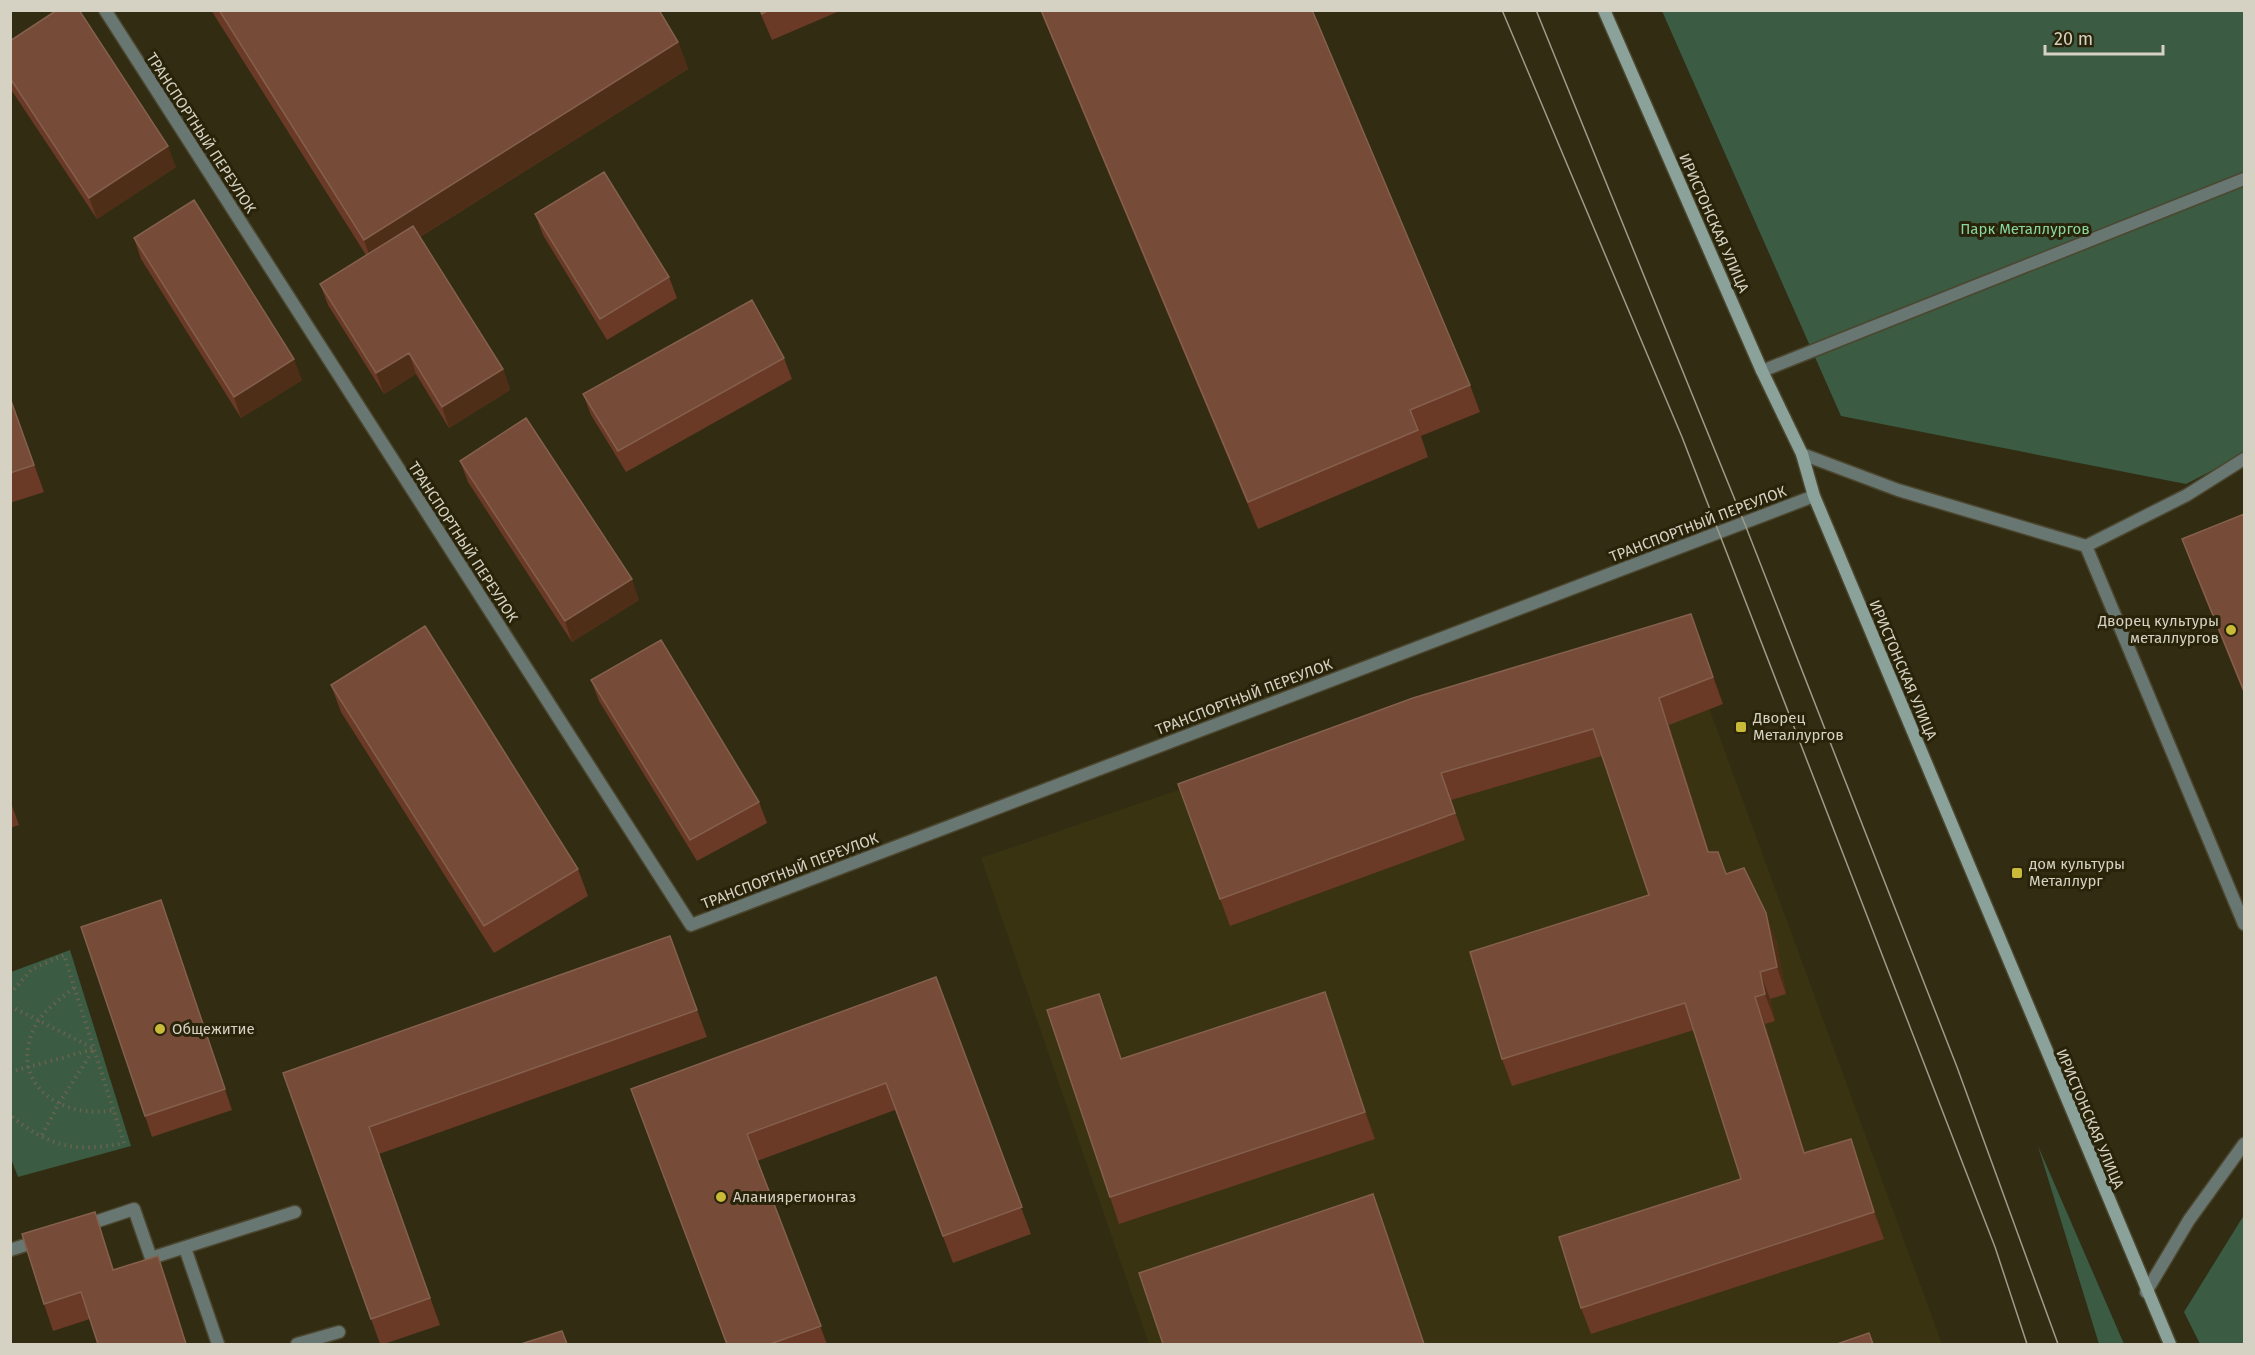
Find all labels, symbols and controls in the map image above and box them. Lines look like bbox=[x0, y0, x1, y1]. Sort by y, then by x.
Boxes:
scale bar bbox=[2045, 18, 2164, 56]
text: 20 m bbox=[2054, 28, 2093, 50]
street label: ТРАНСПОРТНЫЙ ПЕРЕУЛОК bbox=[142, 49, 260, 217]
street label: ИРИСТОНСКАЯ УЛИЦА bbox=[1675, 151, 1753, 296]
park label: Парк Металлургов bbox=[1960, 220, 2090, 238]
street label: ТРАНСПОРТНЫЙ ПЕРЕУЛОК bbox=[404, 458, 522, 626]
street label: ТРАНСПОРТНЫЙ ПЕРЕУЛОК bbox=[1607, 482, 1789, 566]
street label: ИРИСТОНСКАЯ УЛИЦА bbox=[1865, 597, 1941, 743]
place label: Дворец культуры металлургов bbox=[2097, 612, 2219, 647]
marker: Дворец культуры металлургов bbox=[2224, 623, 2238, 637]
street label: ТРАНСПОРТНЫЙ ПЕРЕУЛОК bbox=[1153, 655, 1335, 739]
place label: Дворец Металлургов bbox=[1752, 709, 1844, 744]
marker: Дворец Металлургов bbox=[1734, 720, 1748, 734]
street label: ТРАНСПОРТНЫЙ ПЕРЕУЛОК bbox=[699, 829, 881, 913]
place label: дом культуры Металлург bbox=[2029, 855, 2125, 890]
marker: дом культуры Металлург bbox=[2010, 866, 2024, 880]
place label: Общежитие bbox=[172, 1020, 255, 1038]
marker: Общежитие bbox=[153, 1022, 167, 1036]
street label: ИРИСТОНСКАЯ УЛИЦА bbox=[2052, 1046, 2128, 1192]
place label: Аланиярегионгаз bbox=[733, 1188, 856, 1206]
marker: Аланиярегионгаз bbox=[714, 1190, 728, 1204]

